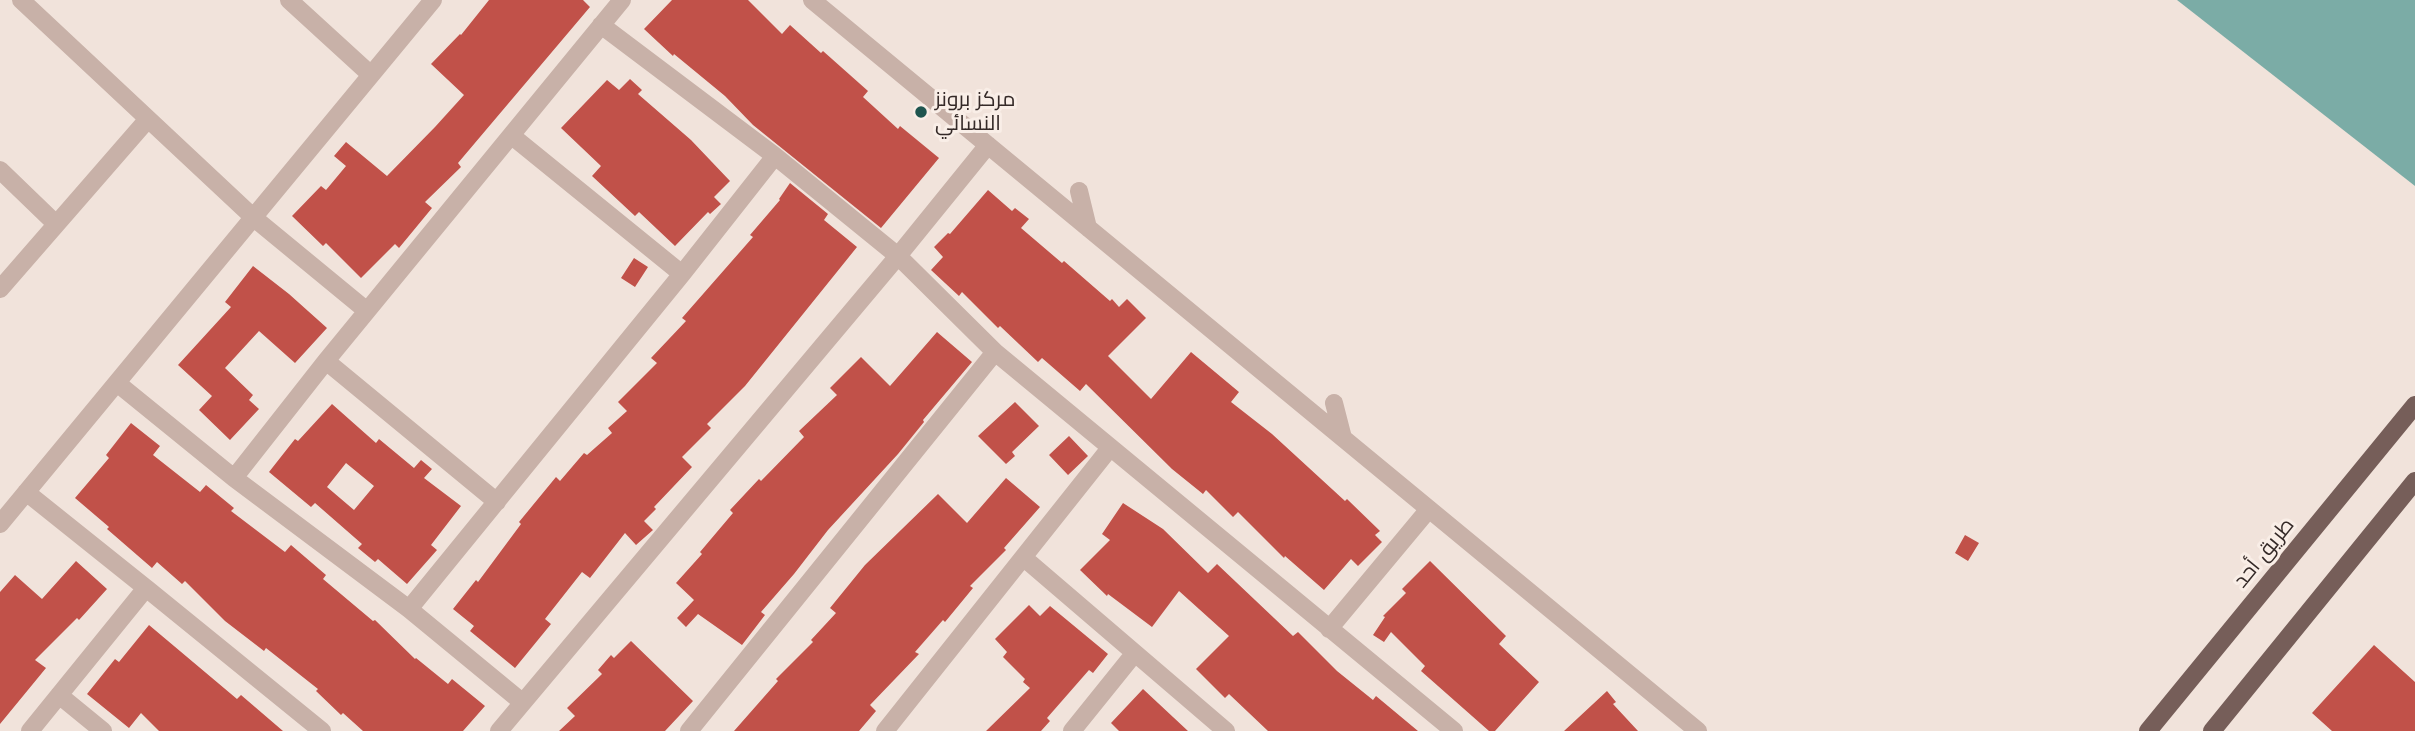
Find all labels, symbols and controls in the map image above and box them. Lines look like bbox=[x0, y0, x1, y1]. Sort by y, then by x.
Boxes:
place label: مركز برونز النسائي bbox=[935, 87, 1015, 137]
marker: مركز برونز النسائي bbox=[913, 104, 929, 120]
street label: طريق أحد bbox=[2228, 513, 2300, 593]

